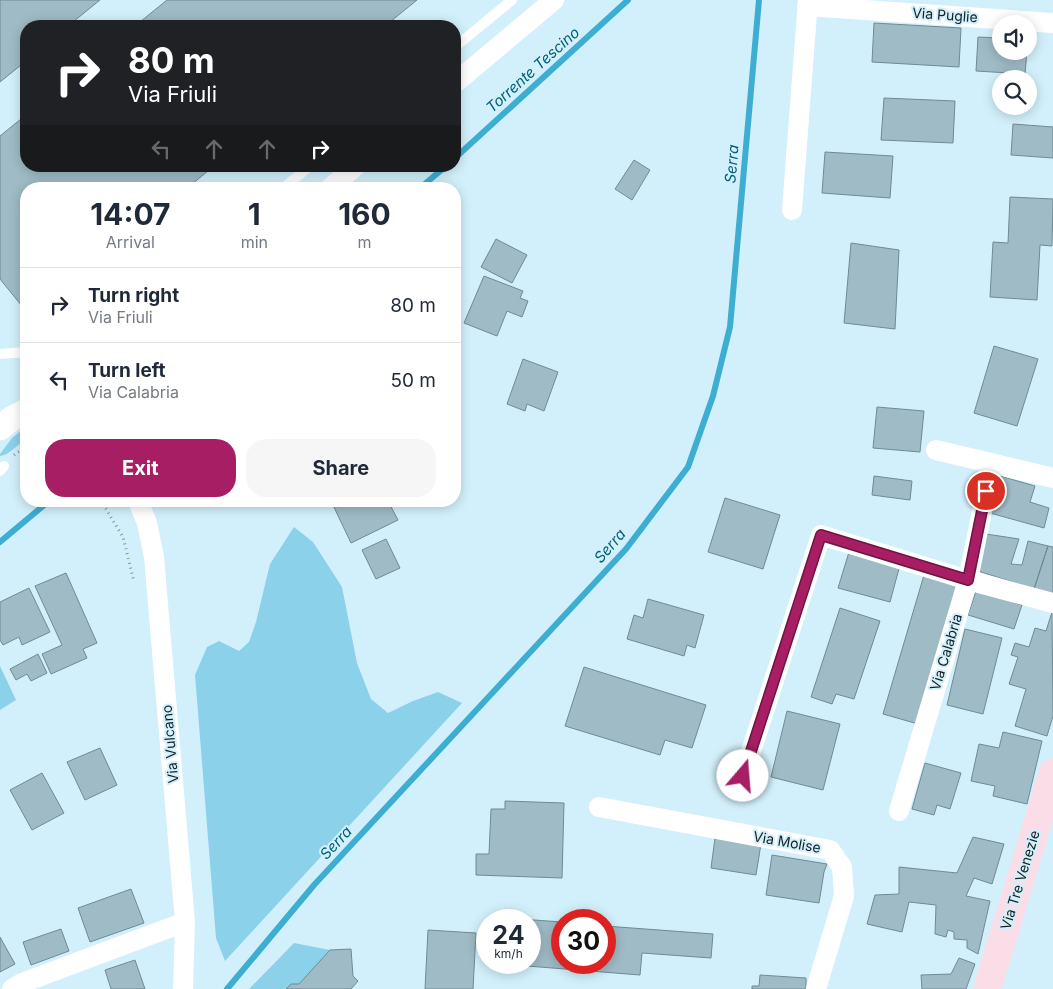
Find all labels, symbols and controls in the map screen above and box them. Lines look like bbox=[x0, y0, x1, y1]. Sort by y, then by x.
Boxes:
street label: Via Puglie bbox=[912, 4, 978, 25]
map controls bbox=[992, 15, 1037, 115]
button: sound bbox=[992, 15, 1037, 60]
water label: Torrente Tescino bbox=[482, 23, 583, 117]
text: 80 m bbox=[128, 39, 215, 81]
icon: right bbox=[45, 40, 110, 105]
button: search bbox=[992, 70, 1037, 115]
text: Via Friuli bbox=[128, 81, 217, 107]
icon: left bbox=[147, 135, 175, 163]
icon: ahead bbox=[200, 135, 228, 163]
icon: ahead bbox=[253, 135, 281, 163]
icon: right bbox=[306, 135, 334, 163]
water label: Serra bbox=[720, 144, 743, 184]
text: 14:07 bbox=[90, 196, 171, 232]
text: 1 bbox=[248, 196, 261, 232]
text: 160 bbox=[338, 196, 391, 232]
text: Arrival bbox=[106, 232, 155, 252]
text: min bbox=[241, 232, 268, 252]
text: m bbox=[357, 232, 371, 252]
text: Turn right bbox=[88, 284, 179, 307]
icon: right bbox=[45, 291, 73, 319]
text: 80 m bbox=[390, 294, 436, 317]
text: Via Friuli bbox=[88, 307, 153, 327]
text: Turn left bbox=[88, 359, 166, 382]
icon: left bbox=[45, 366, 73, 394]
text: 50 m bbox=[390, 369, 436, 392]
text: Via Calabria bbox=[88, 382, 179, 402]
button: Exit bbox=[45, 439, 236, 497]
button: Share bbox=[246, 439, 436, 497]
pin bbox=[965, 470, 1007, 512]
icon: arrive bbox=[972, 477, 1000, 505]
water label: Serra bbox=[590, 525, 630, 567]
street label: Via Calabria bbox=[926, 611, 965, 692]
street label: Via Vulcano bbox=[158, 704, 181, 784]
position arrow bbox=[716, 749, 768, 801]
water label: Serra bbox=[315, 822, 356, 863]
street label: Via Molise bbox=[752, 827, 822, 856]
street label: Via Tre Venezie bbox=[996, 828, 1043, 932]
speed limit sign: 30 bbox=[551, 909, 616, 974]
text: 24 bbox=[492, 920, 525, 950]
text: km/h bbox=[494, 946, 523, 961]

